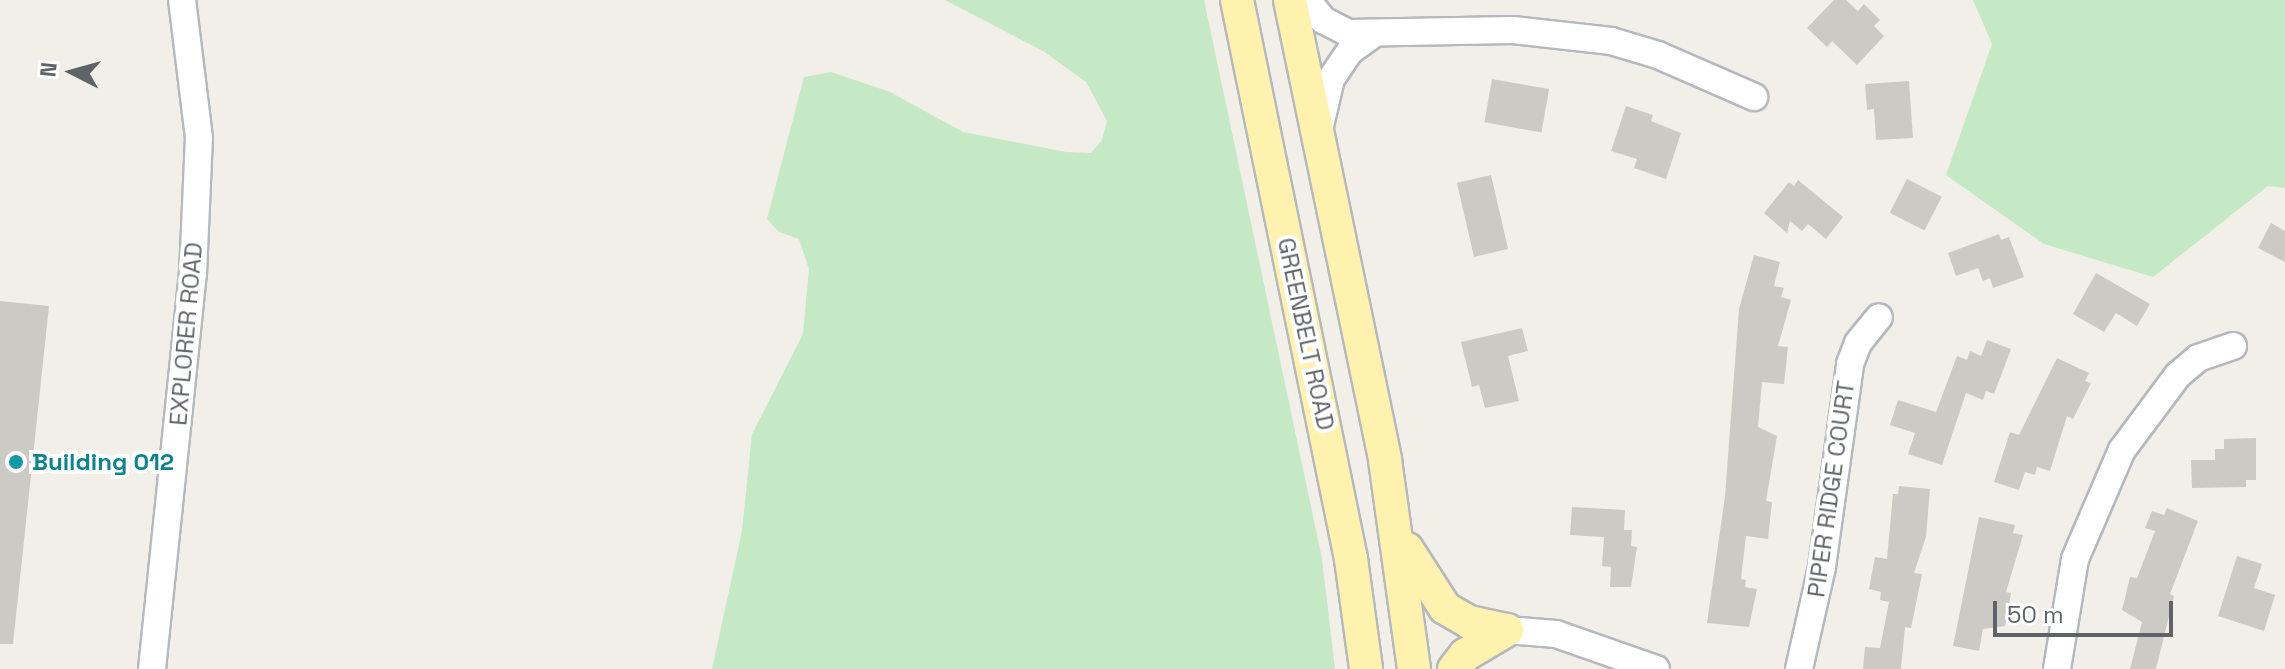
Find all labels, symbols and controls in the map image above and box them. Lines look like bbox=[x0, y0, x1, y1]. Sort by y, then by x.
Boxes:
north arrow bbox=[32, 32, 112, 112]
text: N bbox=[33, 61, 63, 78]
street label: GREENBELT ROAD bbox=[1271, 235, 1341, 433]
street label: EXPLORER ROAD bbox=[164, 241, 208, 427]
street label: PIPER RIDGE COURT bbox=[1802, 379, 1860, 599]
place label: Building 012 bbox=[32, 448, 174, 476]
marker: Building 012 bbox=[7, 453, 25, 471]
scale bar bbox=[1997, 585, 2177, 635]
text: 50 m bbox=[2007, 599, 2064, 630]

